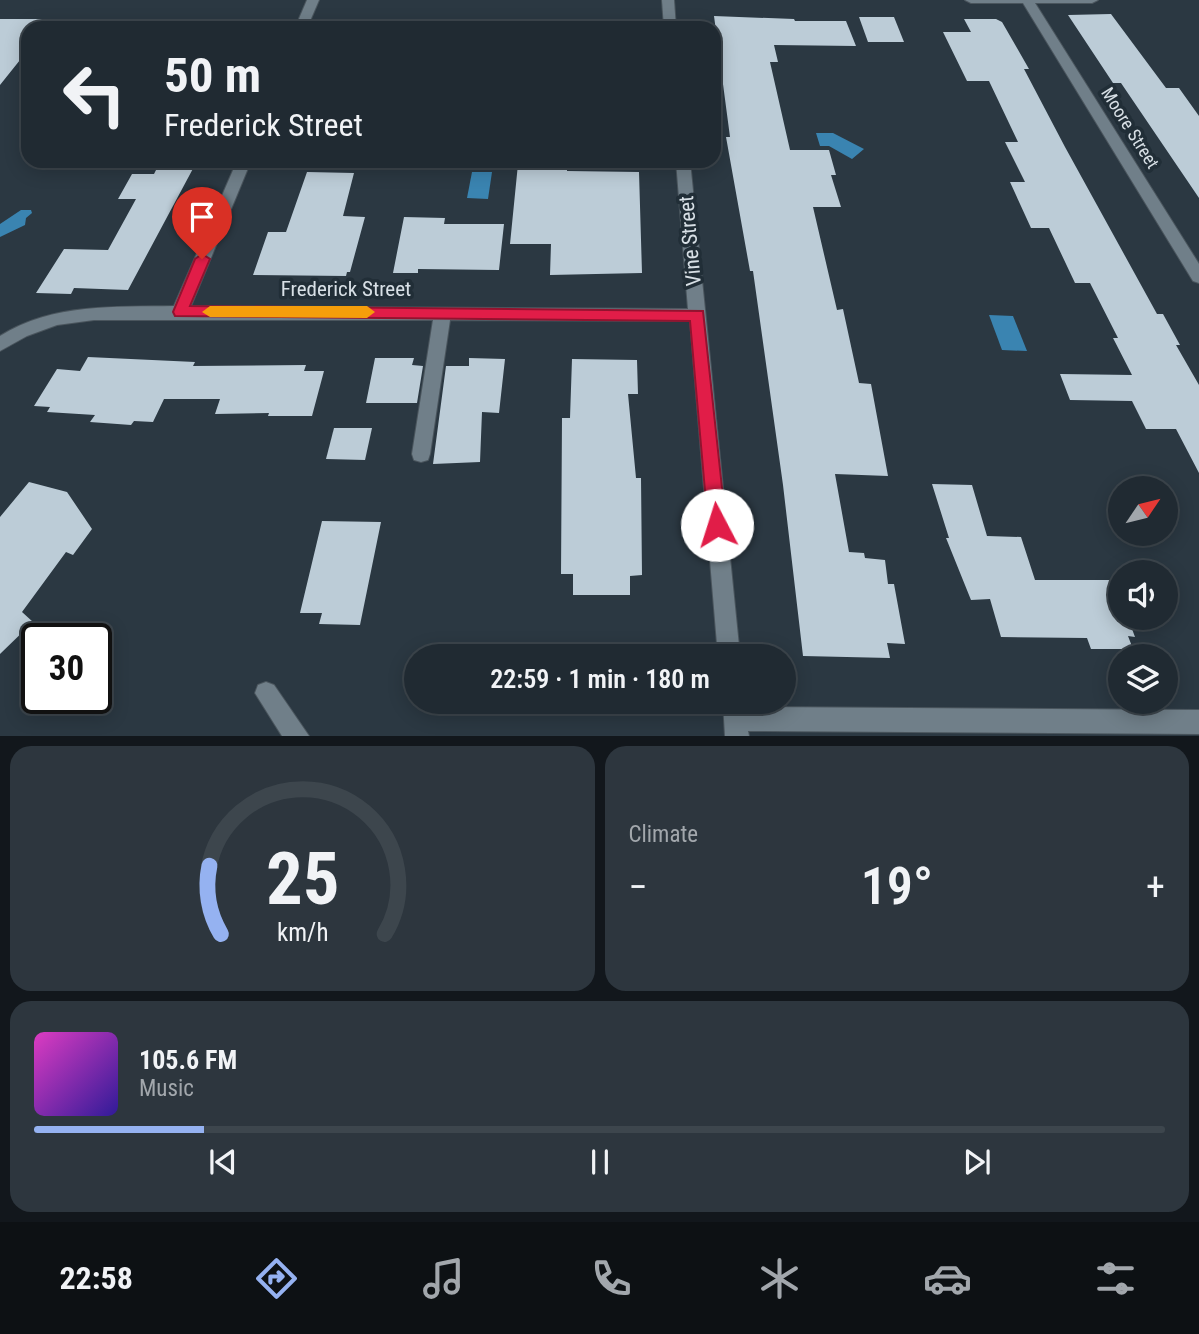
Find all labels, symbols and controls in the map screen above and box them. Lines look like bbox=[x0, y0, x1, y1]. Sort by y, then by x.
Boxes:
text: 50 m bbox=[164, 47, 261, 104]
icon: left bbox=[49, 49, 140, 140]
street label: Moore Street bbox=[1097, 83, 1164, 172]
text: Frederick Street bbox=[164, 106, 363, 144]
pin bbox=[172, 187, 232, 259]
street label: Vine Street bbox=[674, 195, 706, 287]
icon: arrive bbox=[183, 198, 221, 236]
street label: Frederick Street bbox=[281, 277, 411, 301]
north arrow bbox=[1108, 476, 1178, 546]
map controls bbox=[1108, 476, 1178, 714]
position arrow bbox=[680, 488, 754, 562]
button: sound bbox=[1108, 560, 1178, 630]
speed limit sign: 30 bbox=[21, 623, 112, 714]
button: layers bbox=[1108, 644, 1178, 714]
text: 22:59 · 1 min · 180 m bbox=[490, 664, 710, 694]
text: Climate bbox=[629, 821, 698, 848]
text: 25 bbox=[265, 837, 339, 923]
text: 19° bbox=[861, 856, 933, 917]
text: − bbox=[629, 865, 648, 909]
text: + bbox=[1146, 865, 1165, 909]
text: km/h bbox=[277, 918, 328, 947]
text: 105.6 FM bbox=[139, 1045, 237, 1075]
text: Music bbox=[139, 1075, 194, 1102]
icon: previous bbox=[204, 1143, 242, 1181]
icon: pause bbox=[581, 1143, 619, 1181]
icon: next bbox=[958, 1143, 996, 1181]
icon: directions bbox=[252, 1254, 301, 1303]
icon: music bbox=[419, 1254, 468, 1303]
icon: phone bbox=[587, 1254, 636, 1303]
icon: climate bbox=[755, 1254, 804, 1303]
icon: car bbox=[923, 1254, 972, 1303]
icon: filters bbox=[1091, 1254, 1140, 1303]
text: 22:58 bbox=[59, 1259, 133, 1297]

